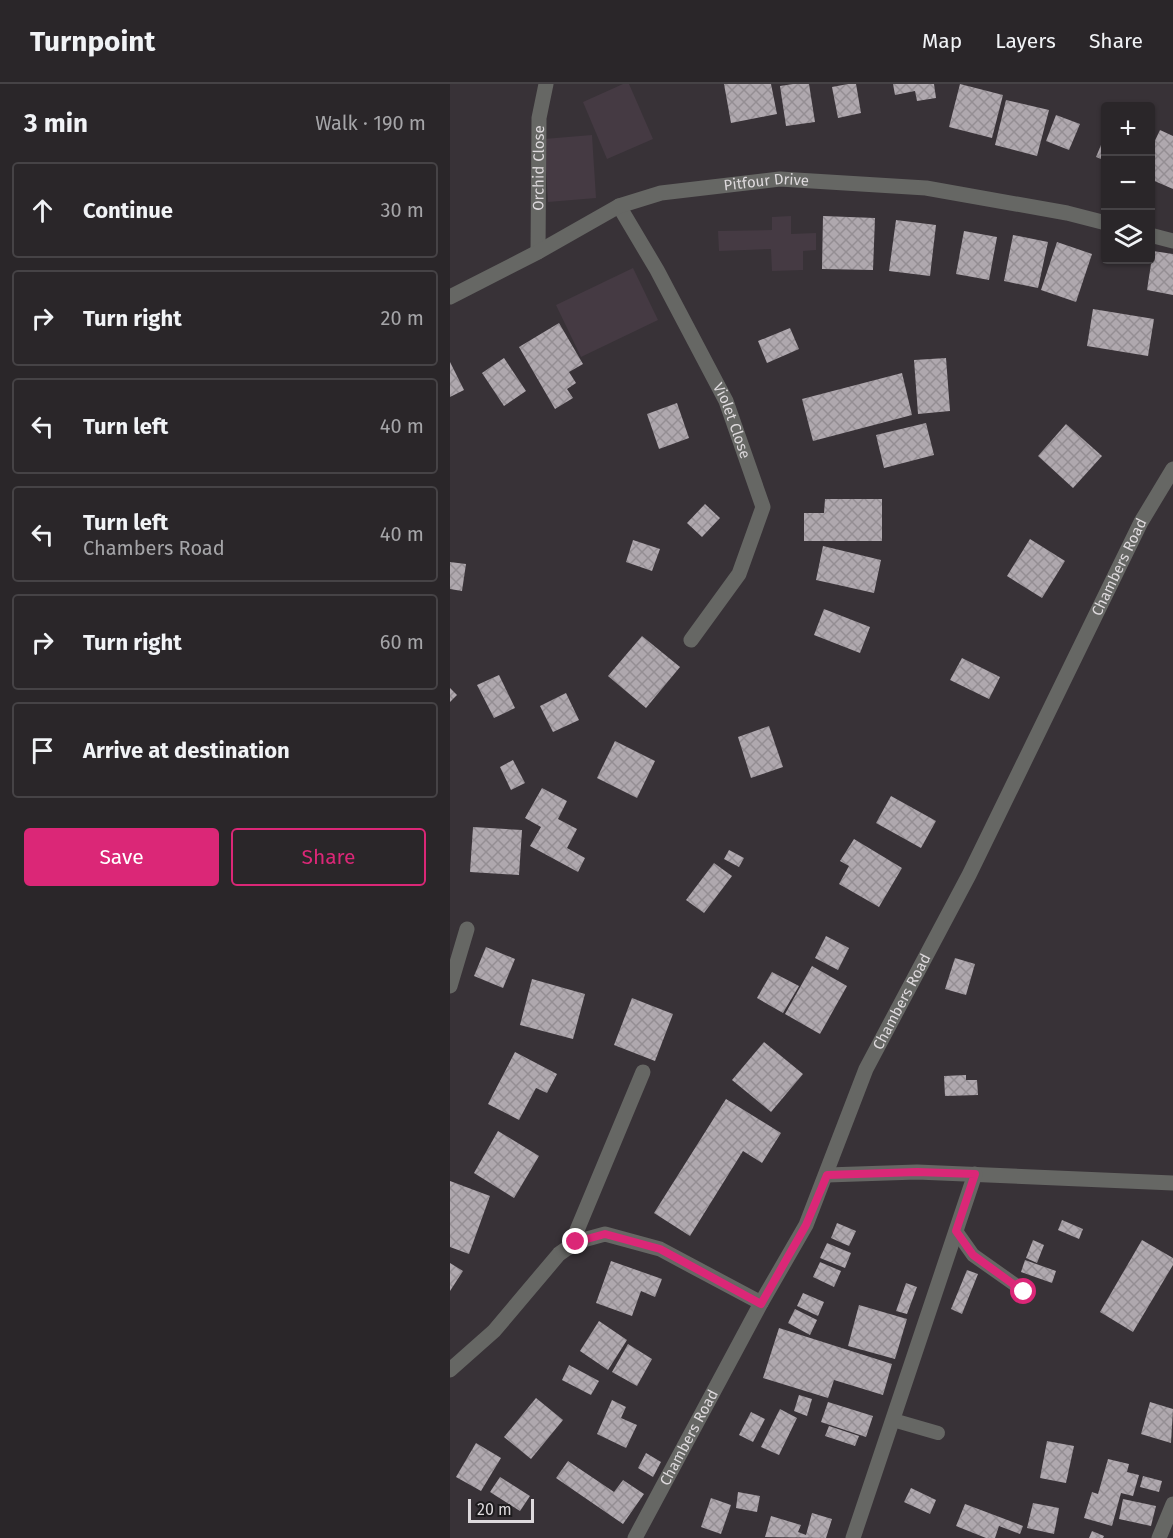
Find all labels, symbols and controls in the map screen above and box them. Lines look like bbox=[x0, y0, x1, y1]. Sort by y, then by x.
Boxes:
text: Turnpoint bbox=[30, 25, 155, 58]
text: Map bbox=[922, 28, 962, 54]
text: Layers bbox=[995, 28, 1056, 54]
text: Share bbox=[1089, 28, 1143, 54]
map controls bbox=[1101, 102, 1155, 264]
button: + bbox=[1101, 102, 1155, 156]
text: 3 min bbox=[24, 108, 88, 139]
text: Walk · 190 m bbox=[315, 111, 426, 135]
street label: Orchid Close bbox=[529, 125, 548, 211]
button: − bbox=[1101, 156, 1155, 210]
street label: Pitfour Drive bbox=[723, 170, 810, 195]
icon: ahead bbox=[26, 194, 59, 227]
text: Continue bbox=[83, 197, 173, 224]
text: 30 m bbox=[380, 198, 424, 222]
button: layers bbox=[1101, 210, 1155, 264]
icon: right bbox=[26, 302, 59, 335]
text: Turn right bbox=[83, 305, 182, 332]
text: 20 m bbox=[381, 306, 424, 330]
street label: Violet Close bbox=[709, 380, 754, 461]
icon: left bbox=[26, 410, 59, 443]
text: Turn left bbox=[83, 413, 168, 440]
text: 40 m bbox=[380, 414, 424, 438]
text: Turn left bbox=[83, 509, 168, 536]
street label: Chambers Road bbox=[1088, 515, 1150, 619]
icon: left bbox=[26, 518, 59, 551]
text: 40 m bbox=[380, 522, 424, 546]
text: Chambers Road bbox=[83, 536, 225, 560]
icon: right bbox=[26, 626, 59, 659]
text: Turn right bbox=[83, 629, 182, 656]
text: 60 m bbox=[380, 630, 424, 654]
icon: arrive bbox=[26, 734, 59, 767]
text: Arrive at destination bbox=[83, 737, 290, 764]
button: Save bbox=[24, 828, 219, 886]
button: Share bbox=[231, 828, 426, 886]
street label: Chambers Road bbox=[869, 951, 935, 1053]
route end bbox=[562, 1228, 588, 1254]
route start bbox=[1010, 1278, 1036, 1304]
street label: Chambers Road bbox=[656, 1386, 722, 1489]
scale bar bbox=[468, 1496, 534, 1524]
text: 20 m bbox=[477, 1500, 512, 1519]

